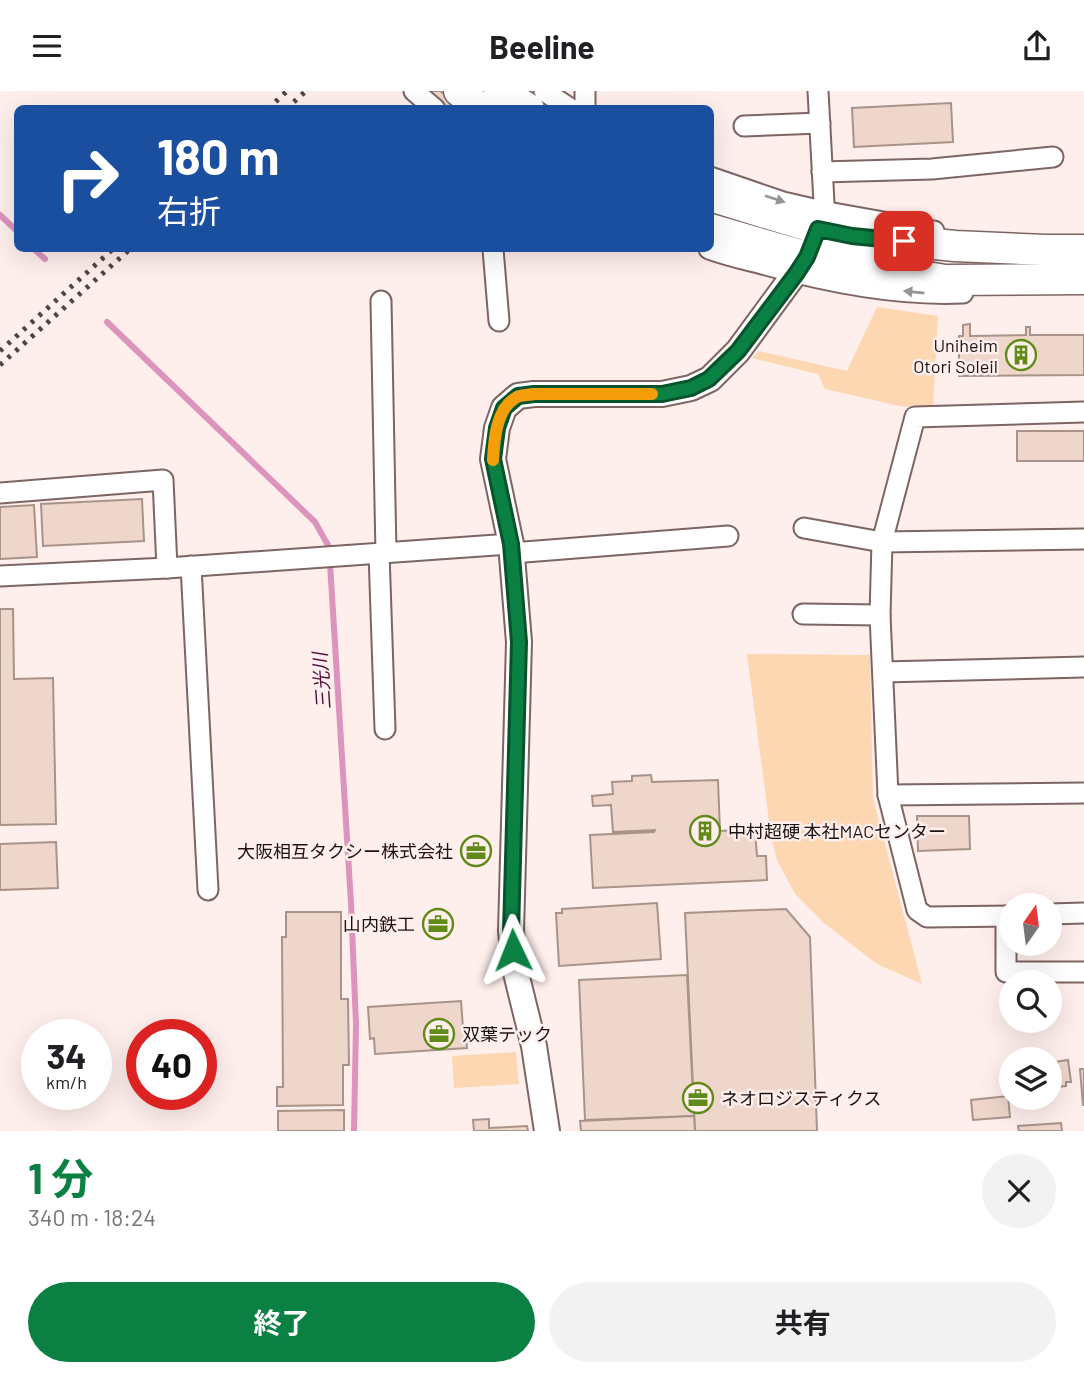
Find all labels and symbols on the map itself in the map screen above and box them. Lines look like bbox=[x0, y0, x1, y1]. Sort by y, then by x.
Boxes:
one-way arrow bbox=[765, 194, 786, 205]
pin bbox=[874, 211, 934, 271]
one-way arrow bbox=[902, 286, 924, 297]
place label: Uniheim Otori Soleil bbox=[913, 334, 998, 377]
building icon: Uniheim Otori Soleil bbox=[1004, 338, 1038, 372]
water label: 三光川 bbox=[307, 650, 334, 710]
building icon: 中村超硬 本社MACセンター bbox=[688, 814, 722, 848]
place label: 中村超硬 本社MACセンター bbox=[728, 820, 946, 842]
office icon: 大阪相互タクシー株式会社 bbox=[459, 834, 493, 868]
place label: 大阪相互タクシー株式会社 bbox=[237, 840, 453, 862]
north arrow bbox=[999, 893, 1062, 955]
office icon: 山内鉄工 bbox=[421, 907, 455, 941]
place label: 山内鉄工 bbox=[343, 913, 415, 935]
position arrow bbox=[476, 913, 550, 987]
office icon: 双葉テック bbox=[422, 1017, 456, 1051]
speed limit sign: 40 bbox=[126, 1019, 217, 1110]
place label: 双葉テック bbox=[462, 1023, 552, 1045]
office icon: ネオロジスティクス bbox=[681, 1081, 715, 1115]
place label: ネオロジスティクス bbox=[721, 1087, 881, 1109]

